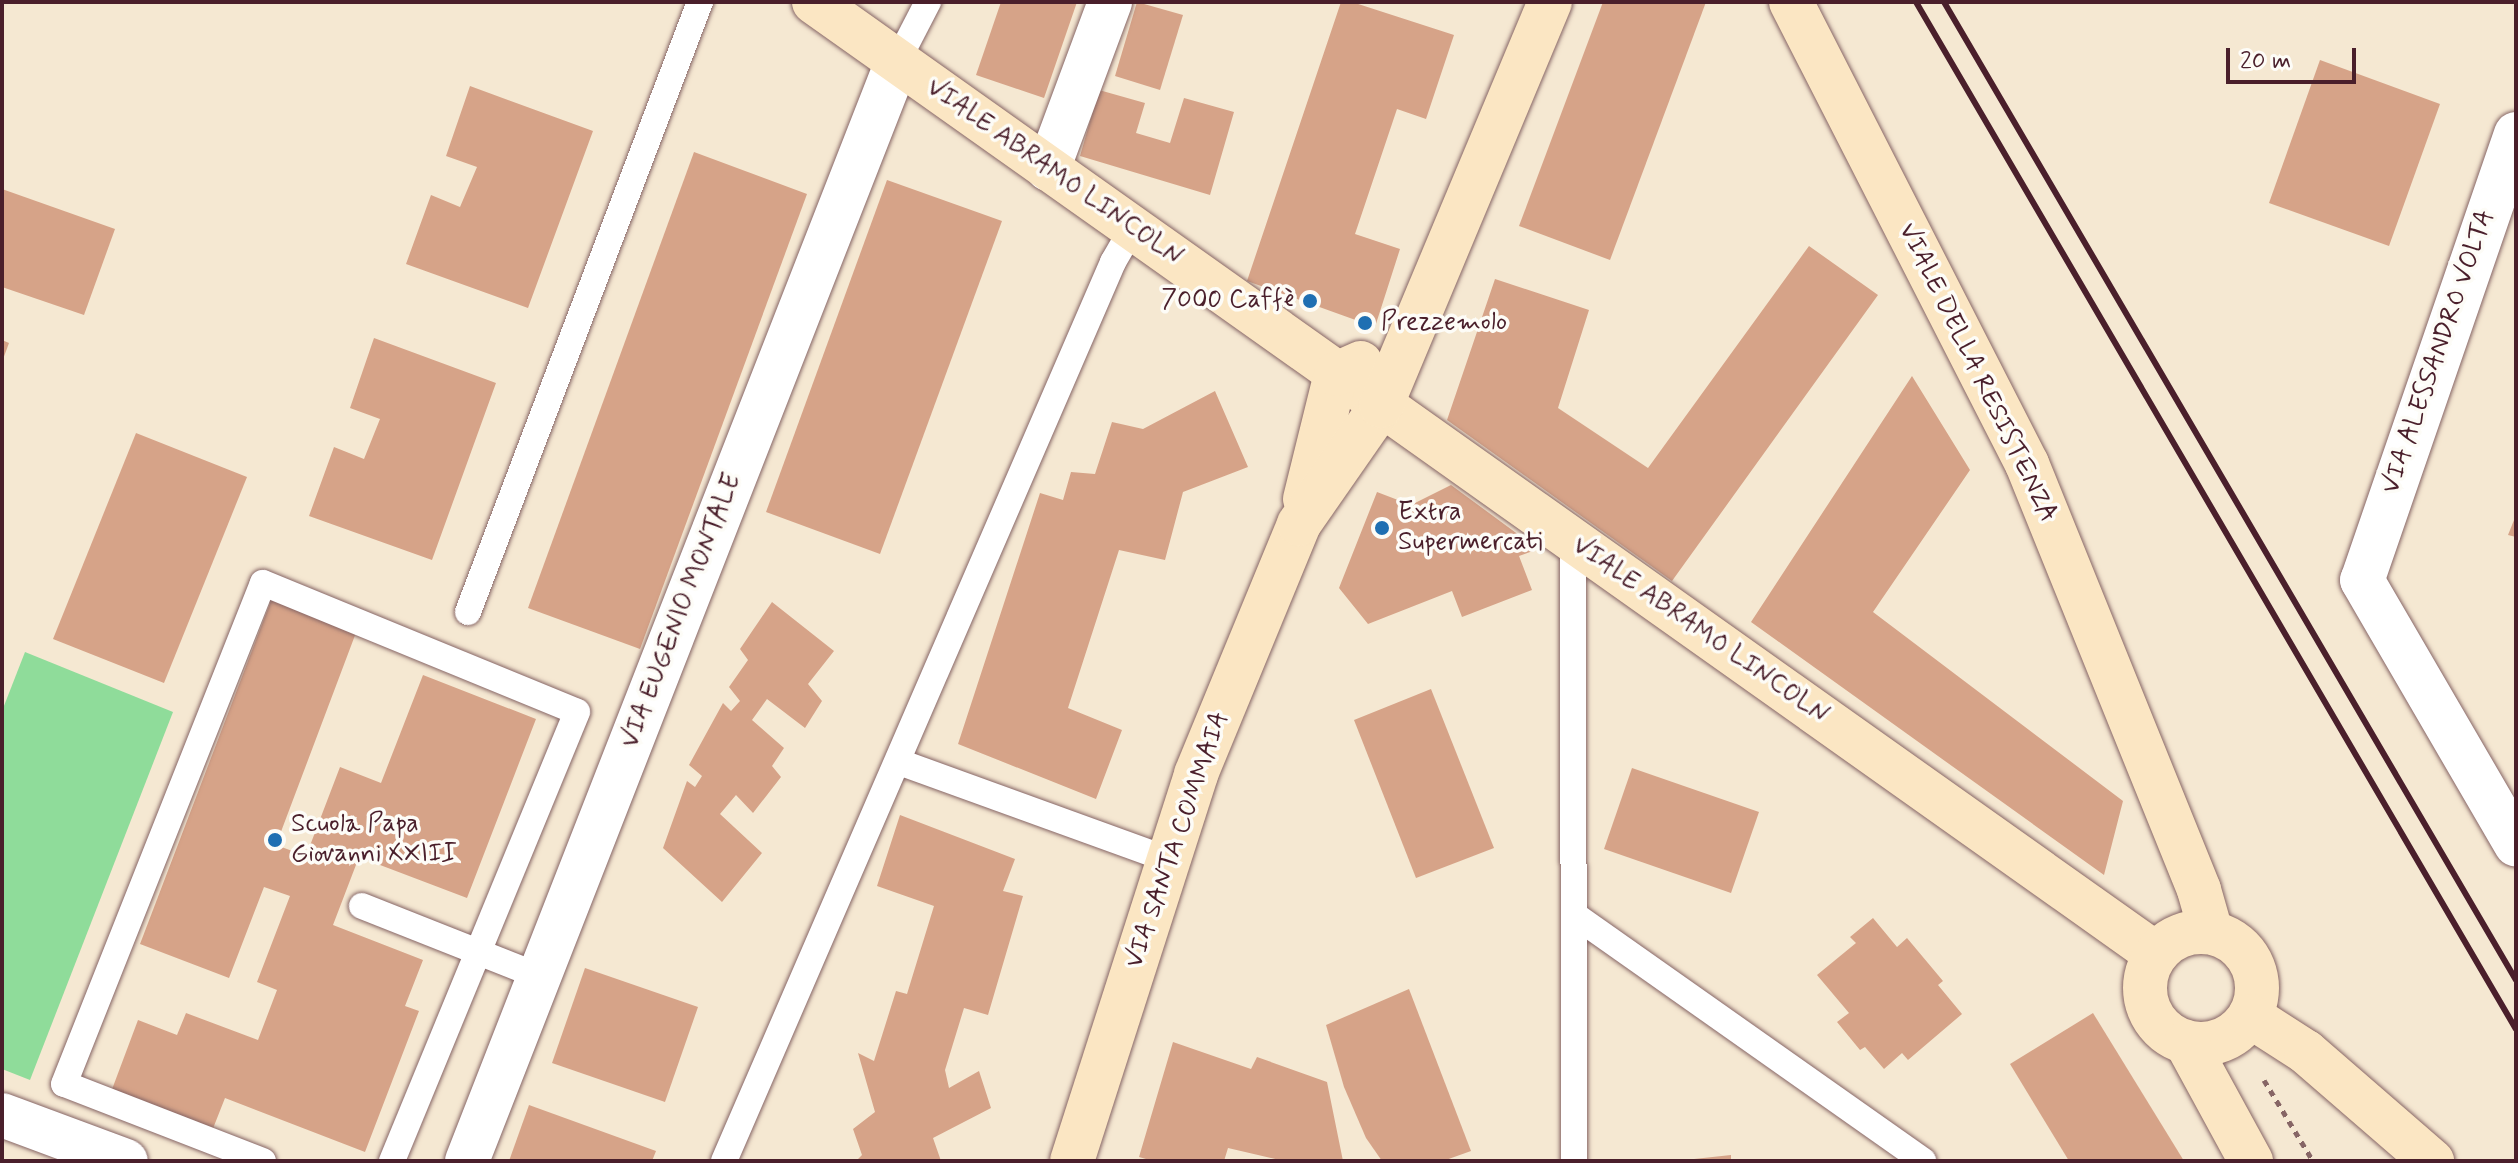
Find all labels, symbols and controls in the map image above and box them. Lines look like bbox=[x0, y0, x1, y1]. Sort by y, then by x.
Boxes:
scale bar bbox=[2230, 32, 2360, 82]
text: 20 m bbox=[2240, 46, 2291, 77]
street label: VIALE ABRAMO LINCOLN bbox=[920, 72, 1188, 274]
street label: VIA ALESSANDRO VOLTA bbox=[2375, 203, 2503, 501]
street label: VIALE DELLA RESISTENZA bbox=[1892, 220, 2062, 526]
place label: 7000 Caffè bbox=[1161, 285, 1294, 317]
marker: 7000 Caffè bbox=[1301, 292, 1319, 310]
place label: Prezzemolo bbox=[1381, 307, 1507, 339]
marker: Prezzemolo bbox=[1356, 314, 1374, 332]
street label: VIA EUGENIO MONTALE bbox=[615, 468, 749, 754]
place label: Extra Supermercati bbox=[1398, 497, 1542, 558]
marker: Extra Supermercati bbox=[1373, 519, 1391, 537]
street label: VIALE ABRAMO LINCOLN bbox=[1566, 530, 1834, 732]
street label: VIA SANTA COMMAIA bbox=[1120, 710, 1236, 970]
place label: Scuola Papa Giovanni XXIII bbox=[291, 809, 460, 870]
marker: Scuola Papa Giovanni XXIII bbox=[266, 831, 284, 849]

